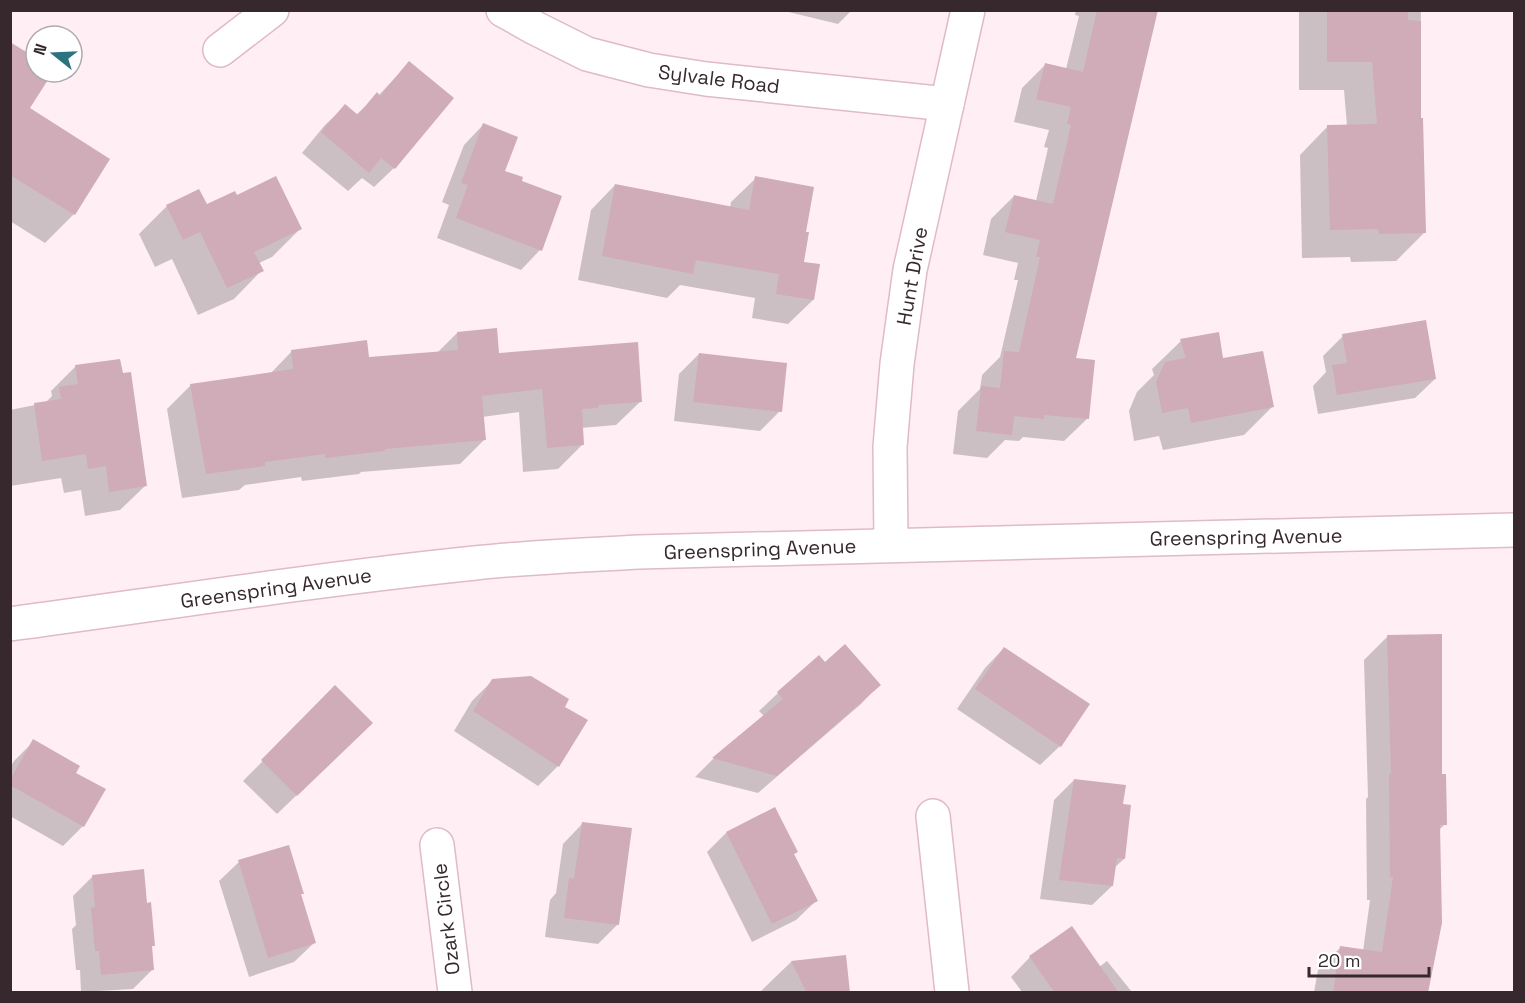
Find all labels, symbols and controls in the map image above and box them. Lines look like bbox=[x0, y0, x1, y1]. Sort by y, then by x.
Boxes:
north arrow bbox=[24, 24, 84, 84]
text: N bbox=[29, 41, 52, 58]
street label: Sylvale Road bbox=[657, 59, 781, 99]
street label: Hunt Drive bbox=[891, 225, 933, 327]
street label: Greenspring Avenue bbox=[1149, 522, 1343, 552]
street label: Greenspring Avenue bbox=[663, 533, 857, 565]
street label: Greenspring Avenue bbox=[179, 562, 373, 614]
street label: Ozark Circle bbox=[426, 862, 466, 976]
scale bar bbox=[1309, 940, 1429, 978]
text: 20 m bbox=[1318, 949, 1361, 972]

